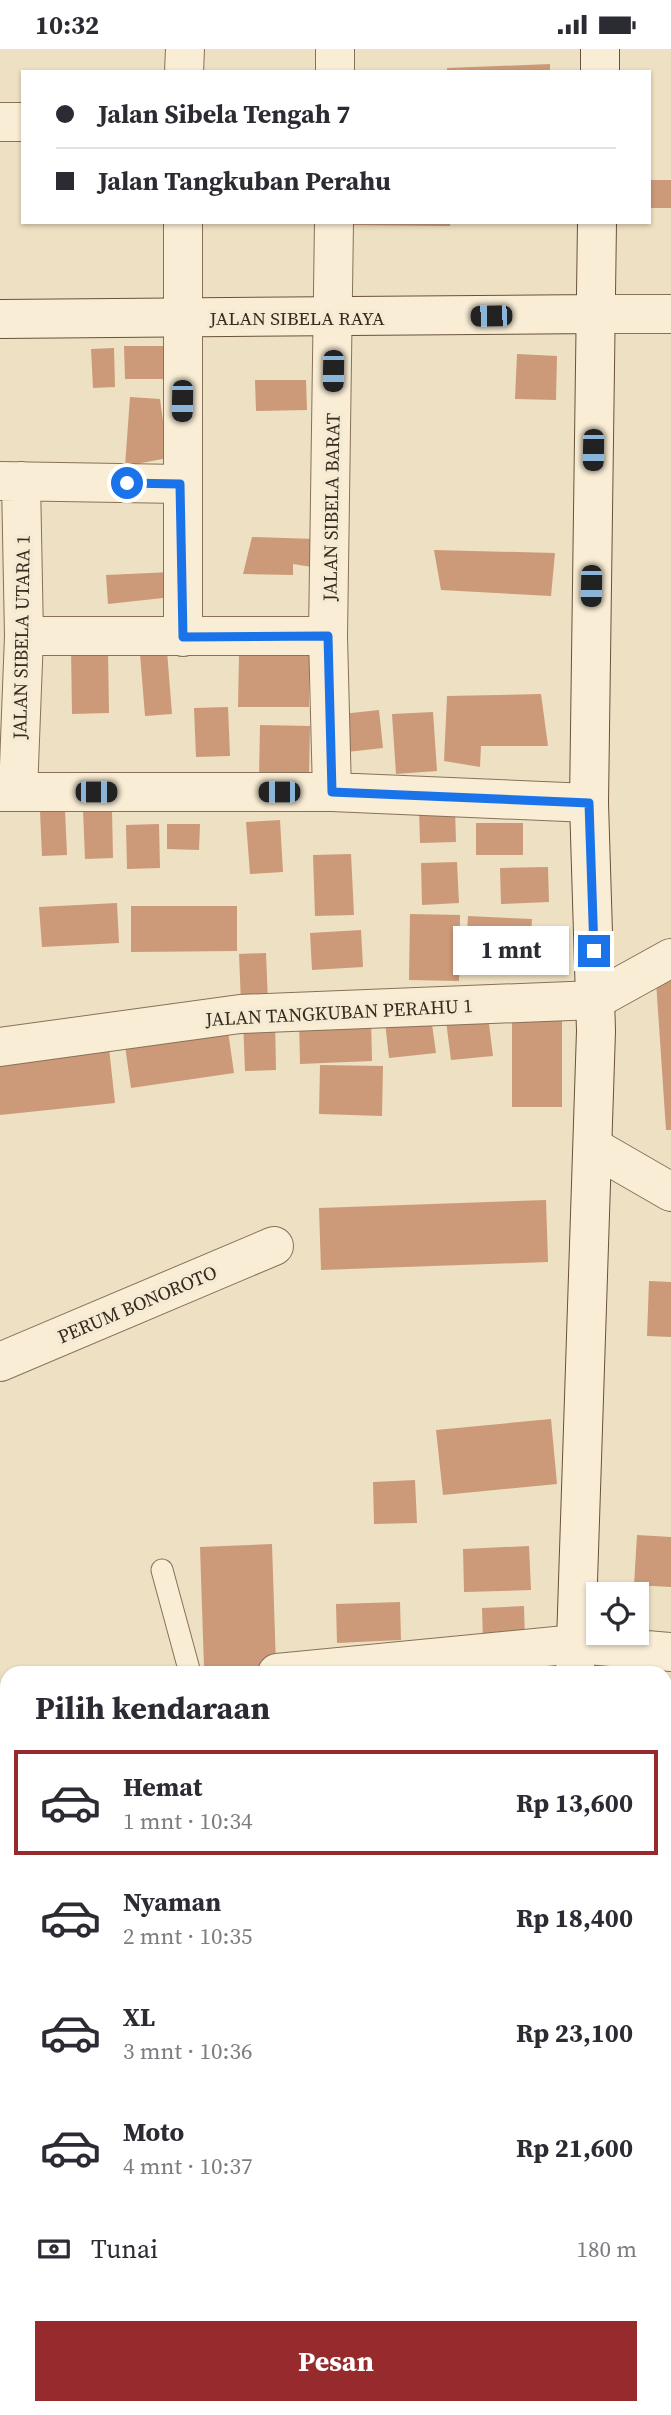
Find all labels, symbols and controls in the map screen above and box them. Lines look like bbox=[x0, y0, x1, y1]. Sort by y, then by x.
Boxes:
text: 10:32 bbox=[35, 7, 99, 43]
text: Jalan Sibela Tengah 7 bbox=[98, 96, 350, 132]
text: Jalan Tangkuban Perahu bbox=[98, 163, 391, 199]
street label: JALAN SIBELA RAYA bbox=[208, 305, 385, 331]
car bbox=[470, 305, 513, 327]
car bbox=[323, 350, 344, 392]
car bbox=[172, 380, 193, 422]
street label: JALAN SIBELA BARAT bbox=[316, 412, 346, 602]
car bbox=[583, 429, 604, 471]
route start bbox=[111, 467, 143, 499]
street label: JALAN SIBELA UTARA 1 bbox=[6, 535, 36, 740]
car bbox=[581, 565, 602, 607]
car bbox=[76, 782, 118, 803]
car bbox=[259, 782, 301, 803]
callout: 1 mnt bbox=[454, 927, 570, 975]
text: 1 mnt bbox=[481, 934, 541, 966]
route end bbox=[578, 935, 610, 967]
street label: JALAN TANGKUBAN PERAHU 1 bbox=[204, 992, 473, 1032]
street label: PERUM BONOROTO bbox=[53, 1259, 221, 1349]
map controls bbox=[586, 1582, 649, 1645]
button: locate bbox=[586, 1582, 649, 1645]
text: Pilih kendaraan bbox=[35, 1686, 270, 1730]
text: Hemat bbox=[123, 1769, 202, 1805]
icon: car bbox=[39, 1771, 102, 1834]
text: Rp 13,600 bbox=[516, 1785, 633, 1821]
text: 1 mnt · 10:34 bbox=[123, 1805, 252, 1837]
text: Nyaman bbox=[123, 1884, 221, 1920]
icon: car bbox=[39, 1886, 102, 1949]
text: Rp 18,400 bbox=[516, 1900, 633, 1936]
text: 2 mnt · 10:35 bbox=[123, 1920, 252, 1952]
text: XL bbox=[123, 1999, 155, 2035]
icon: car bbox=[39, 2001, 102, 2064]
text: Rp 23,100 bbox=[516, 2015, 633, 2051]
text: 3 mnt · 10:36 bbox=[123, 2035, 252, 2067]
text: Moto bbox=[123, 2114, 184, 2150]
icon: car bbox=[39, 2116, 102, 2179]
text: Rp 21,600 bbox=[516, 2130, 633, 2166]
text: 4 mnt · 10:37 bbox=[123, 2150, 252, 2182]
icon: cash bbox=[35, 2230, 73, 2268]
text: Tunai bbox=[91, 2231, 158, 2267]
text: 180 m bbox=[576, 2233, 637, 2265]
button: Pesan bbox=[35, 2321, 637, 2401]

